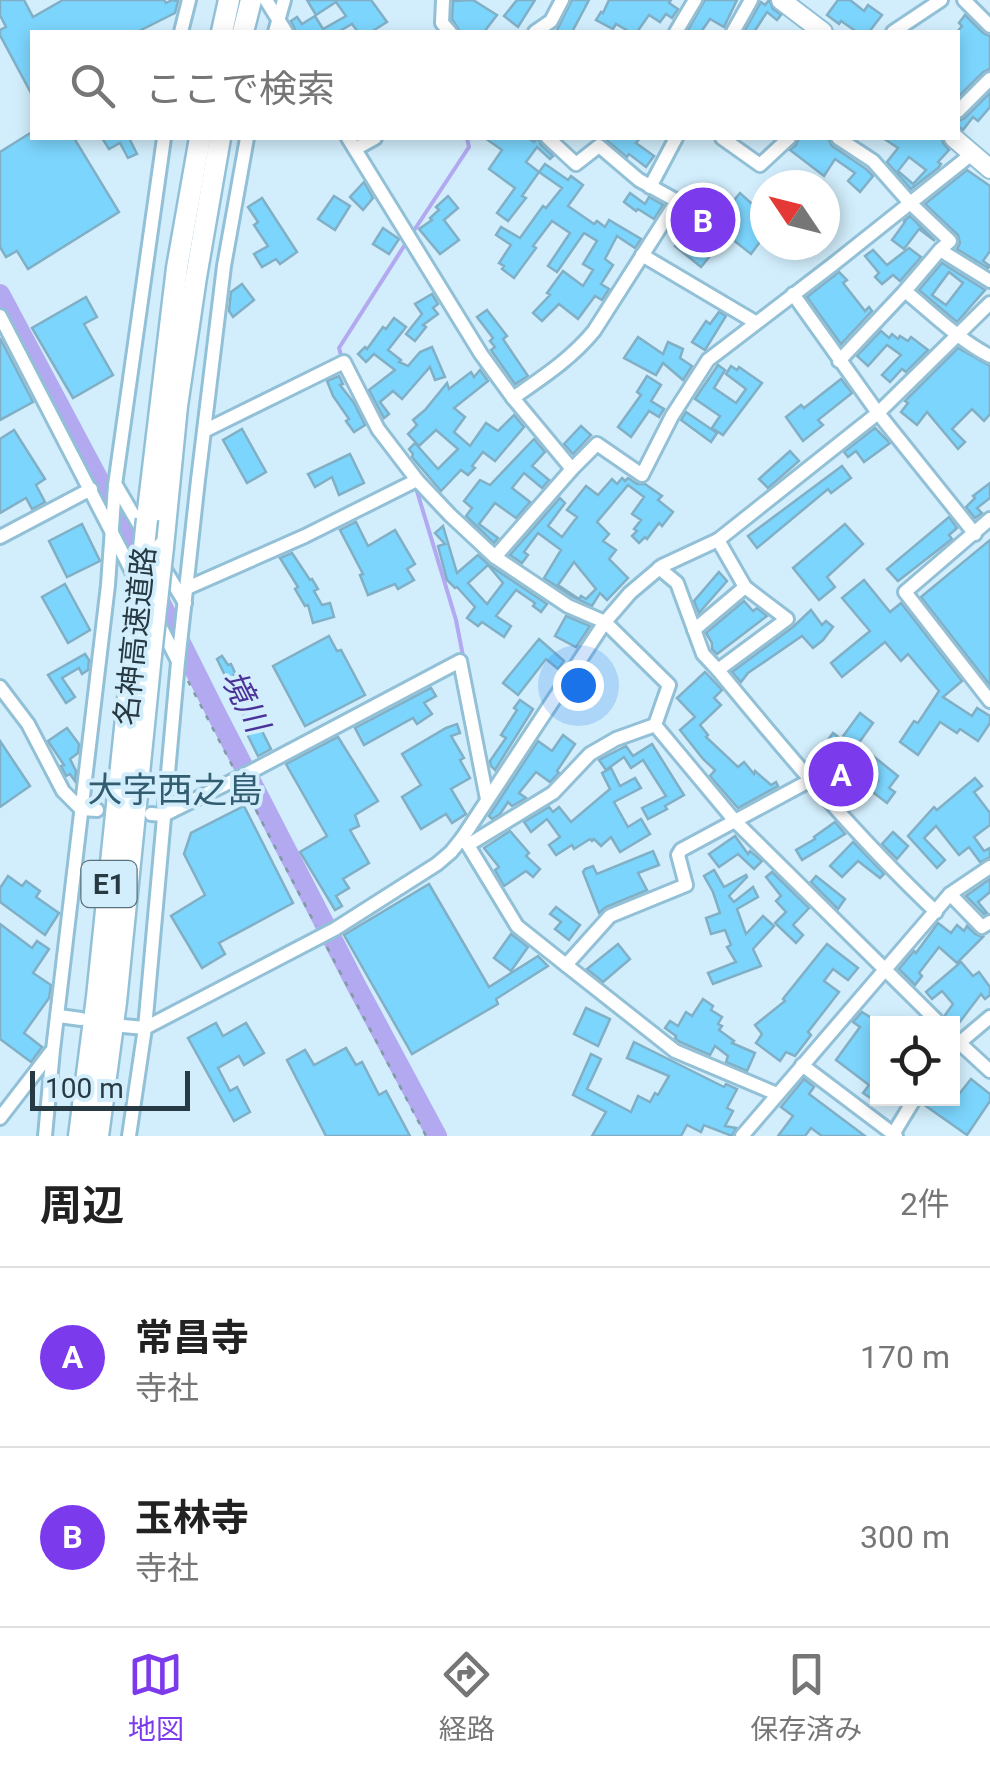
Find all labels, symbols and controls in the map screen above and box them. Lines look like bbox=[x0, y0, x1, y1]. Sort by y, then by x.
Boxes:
search box bbox=[30, 30, 960, 140]
icon: search bbox=[65, 58, 120, 113]
text: ここで検索 bbox=[145, 67, 335, 111]
north arrow bbox=[750, 170, 840, 260]
pin: B bbox=[670, 182, 736, 258]
street label: 名神高速道路 bbox=[108, 545, 162, 727]
your location bbox=[553, 660, 604, 711]
water label: 境川 bbox=[214, 664, 278, 741]
pin: A bbox=[808, 736, 874, 812]
district label: 大字西之島 bbox=[87, 770, 263, 811]
road number: E1 bbox=[82, 861, 136, 907]
map controls bbox=[870, 1016, 960, 1106]
button: locate bbox=[870, 1016, 960, 1106]
scale bar bbox=[30, 1066, 190, 1110]
text: 100 m bbox=[45, 1072, 124, 1105]
text: 周辺 bbox=[40, 1181, 124, 1230]
text: 2件 bbox=[900, 1185, 950, 1223]
text: 常昌寺 bbox=[135, 1316, 249, 1360]
text: A bbox=[62, 1338, 83, 1376]
text: 170 m bbox=[860, 1338, 950, 1376]
text: 寺社 bbox=[135, 1369, 199, 1407]
text: 玉林寺 bbox=[135, 1496, 249, 1540]
text: B bbox=[62, 1518, 83, 1556]
text: 300 m bbox=[860, 1518, 950, 1556]
text: 寺社 bbox=[135, 1549, 199, 1587]
tab: 地図 bbox=[128, 1647, 184, 1747]
tab: 経路 bbox=[439, 1647, 495, 1747]
tab: 保存済み bbox=[750, 1647, 862, 1747]

